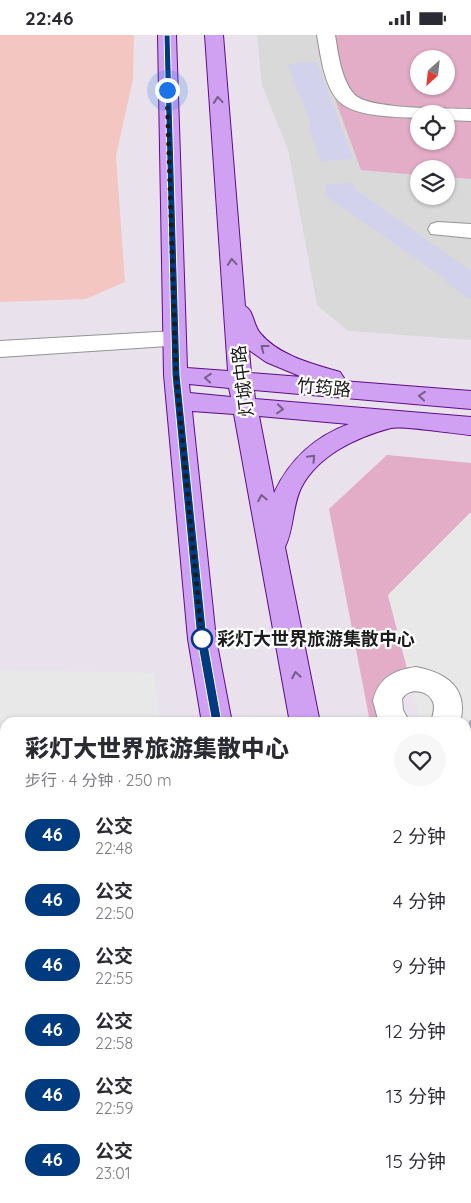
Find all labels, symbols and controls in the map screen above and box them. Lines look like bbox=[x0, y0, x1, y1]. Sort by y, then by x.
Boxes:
text: 22:46 bbox=[25, 6, 74, 30]
north arrow bbox=[410, 50, 455, 95]
map controls bbox=[410, 50, 455, 205]
your location bbox=[155, 78, 180, 103]
one-way arrow bbox=[213, 96, 224, 104]
button: locate bbox=[410, 105, 455, 150]
button: layers bbox=[410, 160, 455, 205]
one-way arrow bbox=[226, 258, 237, 266]
street label: 灯城中路 bbox=[227, 344, 258, 418]
one-way arrow bbox=[261, 345, 270, 353]
one-way arrow bbox=[204, 373, 212, 384]
street label: 竹筠路 bbox=[296, 374, 352, 401]
one-way arrow bbox=[418, 391, 426, 402]
one-way arrow bbox=[276, 403, 284, 414]
one-way arrow bbox=[306, 454, 315, 463]
one-way arrow bbox=[258, 493, 268, 502]
place label: 彩灯大世界旅游集散中心 bbox=[217, 627, 415, 650]
marker: 彩灯大世界旅游集散中心 bbox=[191, 628, 213, 650]
one-way arrow bbox=[291, 670, 301, 679]
text: 彩灯大世界旅游集散中心 bbox=[25, 733, 289, 763]
button: heart bbox=[394, 734, 446, 786]
text: 步行 · 4 分钟 · 250 m bbox=[25, 770, 172, 790]
text: 公交 bbox=[95, 814, 133, 838]
text: 46 bbox=[42, 823, 63, 846]
text: 2 分钟 bbox=[392, 824, 446, 848]
text: 22:48 bbox=[95, 838, 133, 858]
text: 公交 bbox=[95, 879, 133, 903]
text: 46 bbox=[42, 888, 63, 911]
text: 4 分钟 bbox=[393, 889, 446, 913]
text: 22:50 bbox=[95, 903, 134, 923]
text: 公交 bbox=[95, 944, 133, 968]
text: 46 bbox=[42, 953, 63, 976]
text: 9 分钟 bbox=[392, 954, 446, 978]
text: 22:55 bbox=[95, 968, 133, 988]
text: 公交 bbox=[95, 1009, 133, 1033]
text: 46 bbox=[42, 1018, 63, 1041]
text: 12 分钟 bbox=[385, 1019, 446, 1043]
text: 22:58 bbox=[95, 1033, 133, 1053]
text: 公交 bbox=[95, 1074, 133, 1098]
text: 46 bbox=[42, 1083, 63, 1106]
text: 13 分钟 bbox=[386, 1084, 446, 1108]
text: 22:59 bbox=[95, 1098, 133, 1118]
text: 公交 bbox=[95, 1139, 133, 1163]
text: 46 bbox=[42, 1148, 63, 1171]
text: 15 分钟 bbox=[385, 1149, 446, 1173]
text: 23:01 bbox=[95, 1163, 131, 1183]

